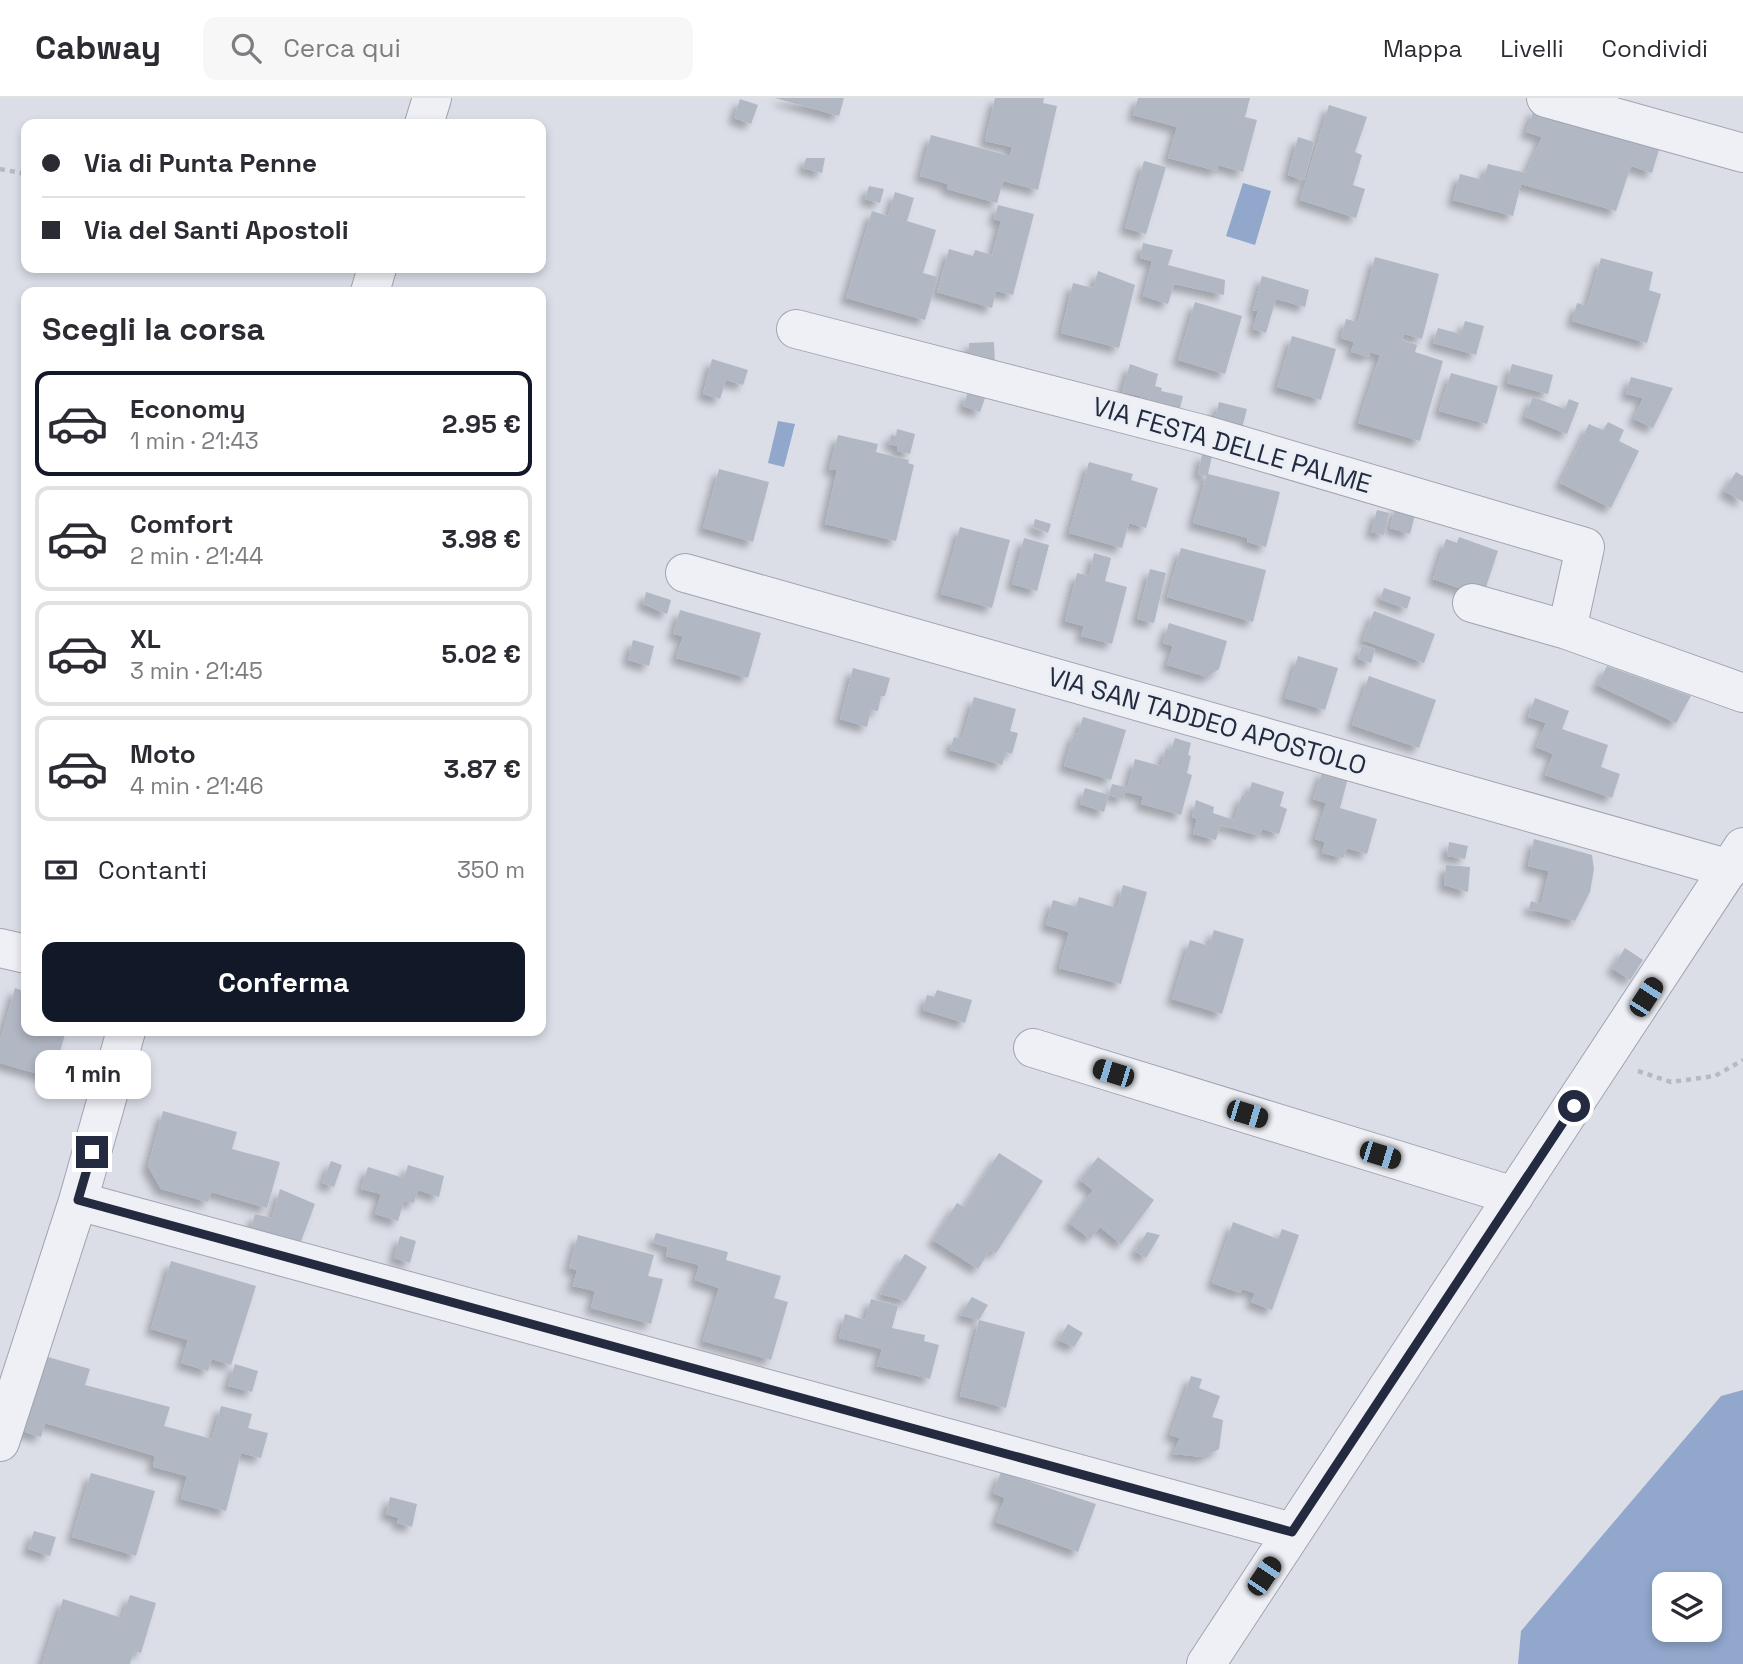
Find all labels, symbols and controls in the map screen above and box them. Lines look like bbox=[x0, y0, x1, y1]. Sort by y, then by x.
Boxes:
search box bbox=[203, 17, 693, 80]
text: Cabway bbox=[35, 27, 161, 69]
icon: search bbox=[227, 29, 265, 67]
text: Cerca qui bbox=[283, 31, 401, 65]
text: Mappa bbox=[1383, 33, 1462, 64]
text: Livelli bbox=[1500, 33, 1564, 64]
text: Condividi bbox=[1602, 33, 1708, 64]
text: Via di Punta Penne bbox=[84, 146, 317, 180]
text: Via del Santi Apostoli bbox=[84, 213, 349, 247]
text: Scegli la corsa bbox=[42, 309, 265, 349]
street label: VIA FESTA DELLE PALME bbox=[1089, 389, 1375, 501]
icon: car bbox=[46, 392, 109, 455]
text: Economy bbox=[130, 392, 246, 426]
text: 2.95 € bbox=[442, 407, 521, 441]
text: 1 min · 21:43 bbox=[130, 426, 259, 456]
icon: car bbox=[46, 507, 109, 570]
text: Comfort bbox=[130, 507, 233, 541]
text: 3.98 € bbox=[442, 522, 521, 556]
text: 2 min · 21:44 bbox=[130, 541, 263, 571]
icon: car bbox=[46, 622, 109, 685]
text: XL bbox=[130, 622, 161, 656]
text: 5.02 € bbox=[441, 637, 521, 671]
text: 3 min · 21:45 bbox=[130, 656, 263, 686]
street label: VIA SAN TADDEO APOSTOLO bbox=[1044, 659, 1370, 783]
icon: car bbox=[46, 737, 109, 800]
text: Moto bbox=[130, 737, 196, 771]
text: 3.87 € bbox=[443, 752, 521, 786]
text: 4 min · 21:46 bbox=[130, 771, 264, 801]
icon: cash bbox=[42, 851, 80, 889]
text: Contanti bbox=[98, 853, 207, 887]
text: 350 m bbox=[457, 855, 525, 885]
button: Conferma bbox=[42, 942, 525, 1022]
car bbox=[1626, 974, 1667, 1020]
callout: 1 min bbox=[34, 1051, 150, 1100]
car bbox=[1090, 1057, 1137, 1089]
text: 1 min bbox=[65, 1059, 121, 1089]
route start bbox=[1558, 1090, 1590, 1122]
car bbox=[1224, 1098, 1271, 1130]
route end bbox=[76, 1136, 108, 1168]
car bbox=[1357, 1139, 1404, 1171]
car bbox=[1244, 1553, 1285, 1599]
map controls bbox=[1652, 1572, 1722, 1642]
button: layers bbox=[1652, 1572, 1722, 1642]

